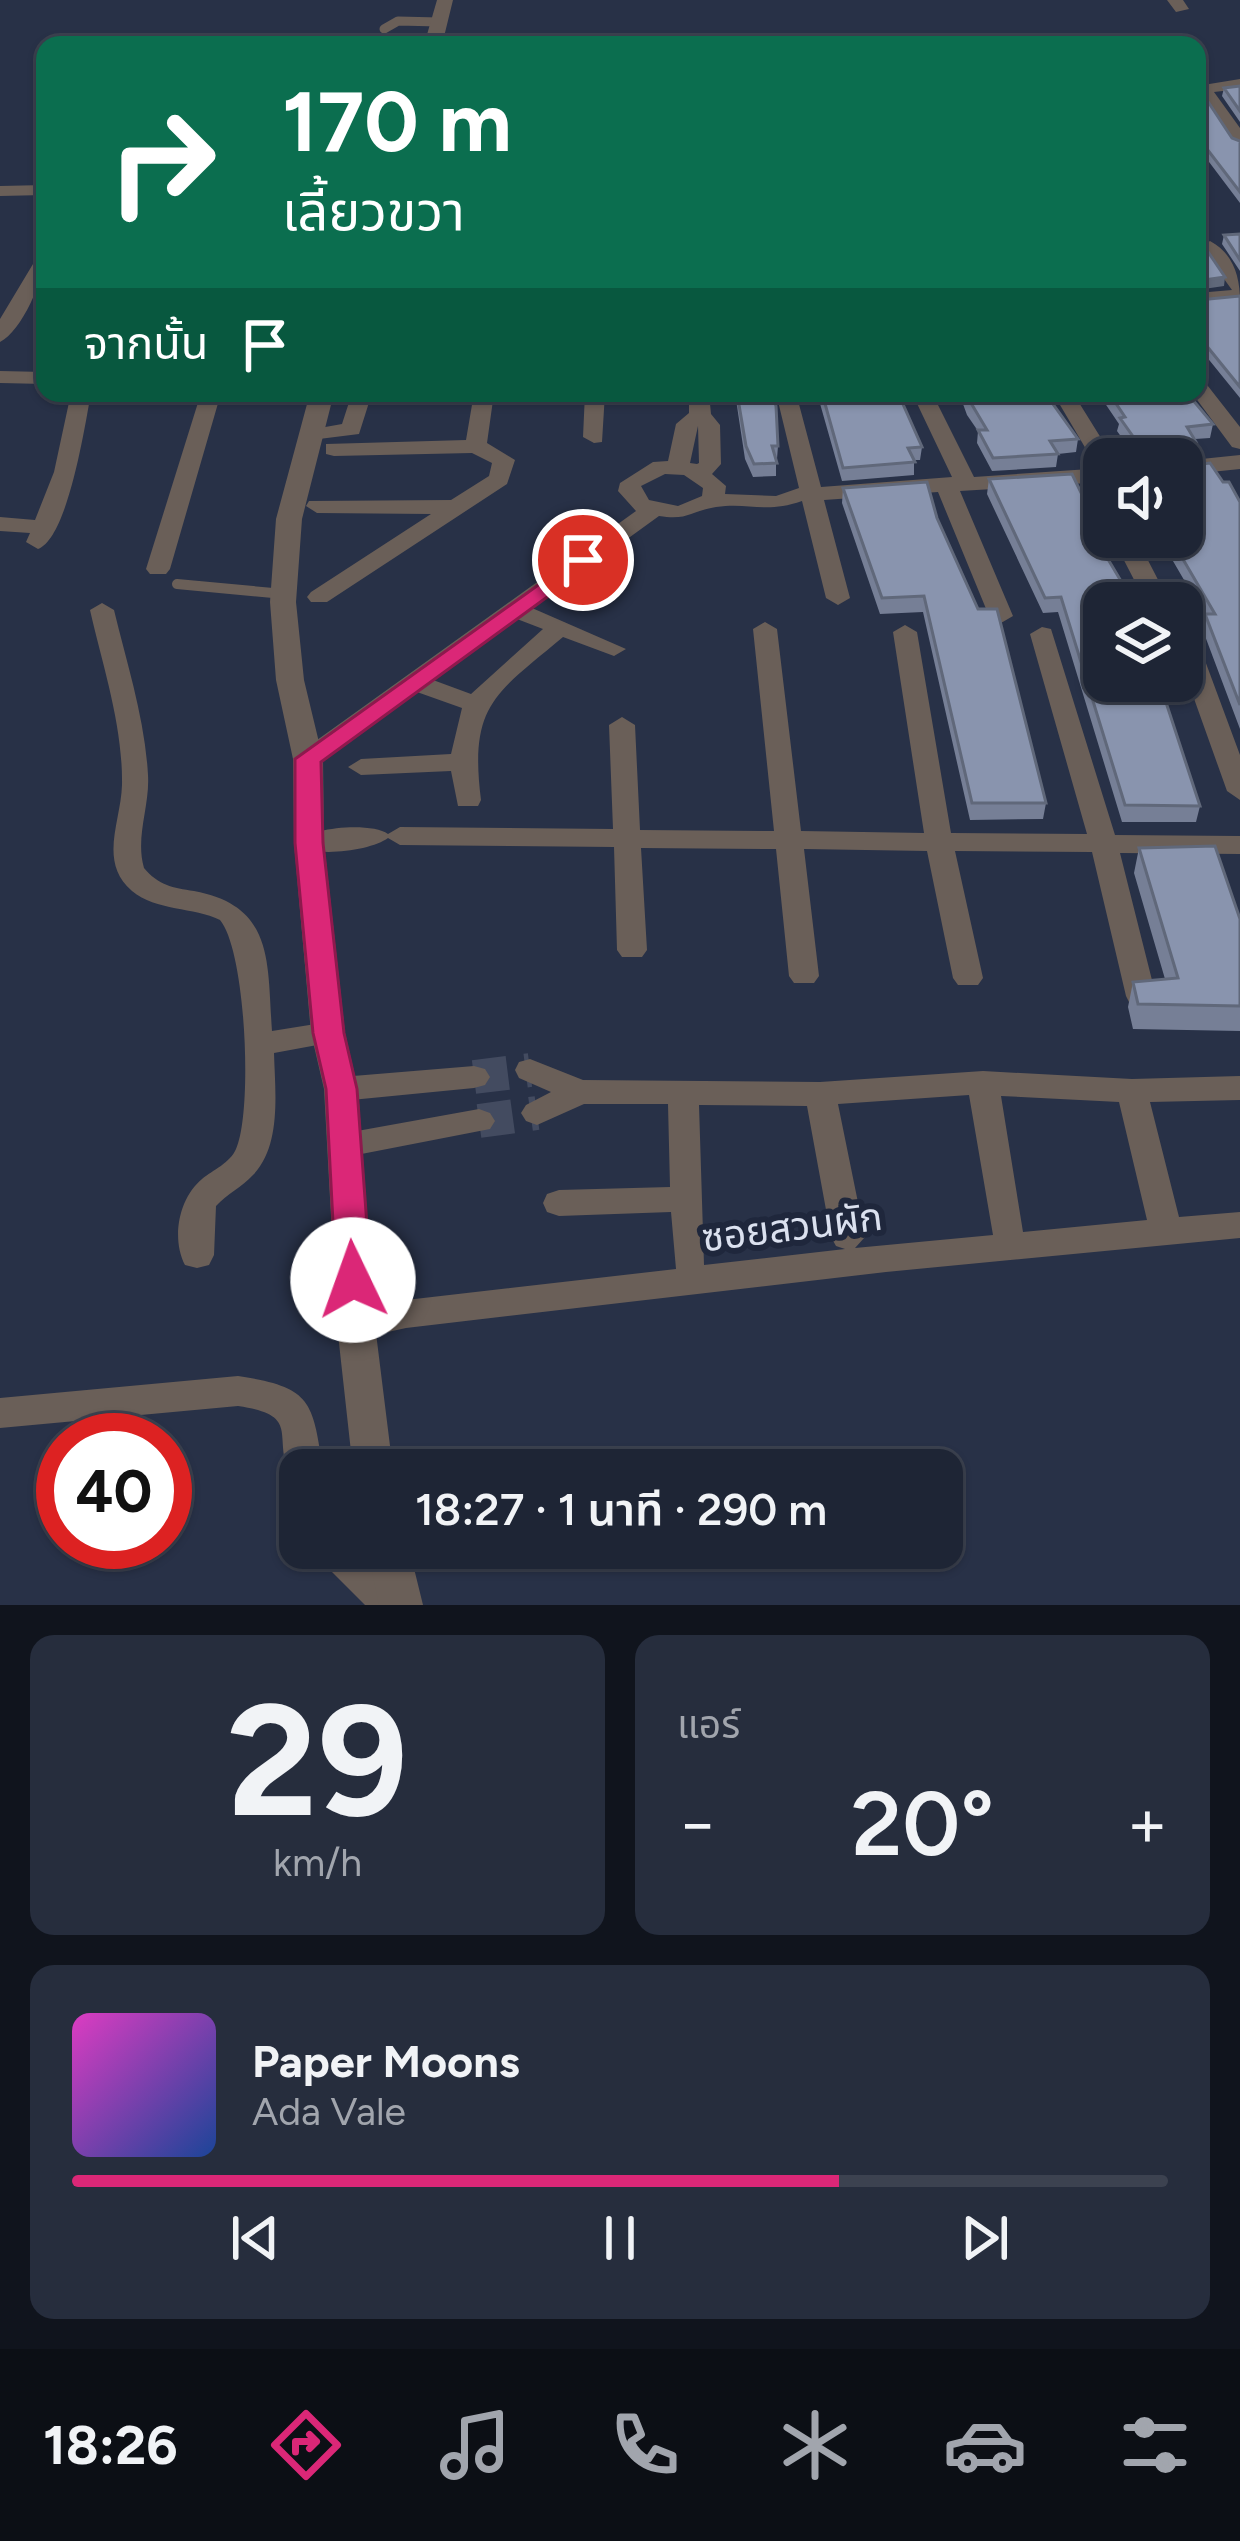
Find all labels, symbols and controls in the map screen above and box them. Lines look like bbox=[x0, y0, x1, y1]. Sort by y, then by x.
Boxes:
text: 170 m bbox=[282, 71, 512, 172]
icon: right bbox=[84, 84, 240, 240]
text: เลี้ยวขวา bbox=[282, 179, 465, 244]
icon: arrive bbox=[232, 312, 298, 378]
text: จากนั้น bbox=[84, 316, 208, 370]
map controls bbox=[1083, 438, 1203, 702]
button: sound bbox=[1083, 438, 1203, 558]
pin bbox=[532, 509, 634, 611]
icon: arrive bbox=[550, 527, 616, 593]
button: layers bbox=[1083, 582, 1203, 702]
street label: ซอยสวนผัก bbox=[699, 1193, 885, 1261]
position arrow bbox=[290, 1217, 416, 1343]
speed limit sign: 40 bbox=[36, 1413, 192, 1569]
text: 18:27 · 1 นาที · 290 m bbox=[415, 1482, 827, 1536]
text: 29 bbox=[227, 1667, 408, 1854]
text: แอร์ bbox=[677, 1701, 740, 1748]
text: 20° bbox=[851, 1769, 994, 1878]
text: − bbox=[677, 1783, 718, 1863]
text: + bbox=[1127, 1783, 1168, 1863]
text: km/h bbox=[273, 1839, 362, 1886]
text: Paper Moons bbox=[252, 2034, 520, 2088]
text: Ada Vale bbox=[252, 2088, 406, 2135]
icon: previous bbox=[222, 2205, 288, 2271]
icon: pause bbox=[587, 2205, 653, 2271]
icon: next bbox=[952, 2205, 1018, 2271]
icon: directions bbox=[264, 2403, 348, 2487]
icon: music bbox=[433, 2403, 517, 2487]
icon: phone bbox=[603, 2403, 687, 2487]
icon: climate bbox=[773, 2403, 857, 2487]
icon: car bbox=[943, 2403, 1027, 2487]
icon: filters bbox=[1113, 2403, 1197, 2487]
text: 18:26 bbox=[43, 2413, 178, 2478]

